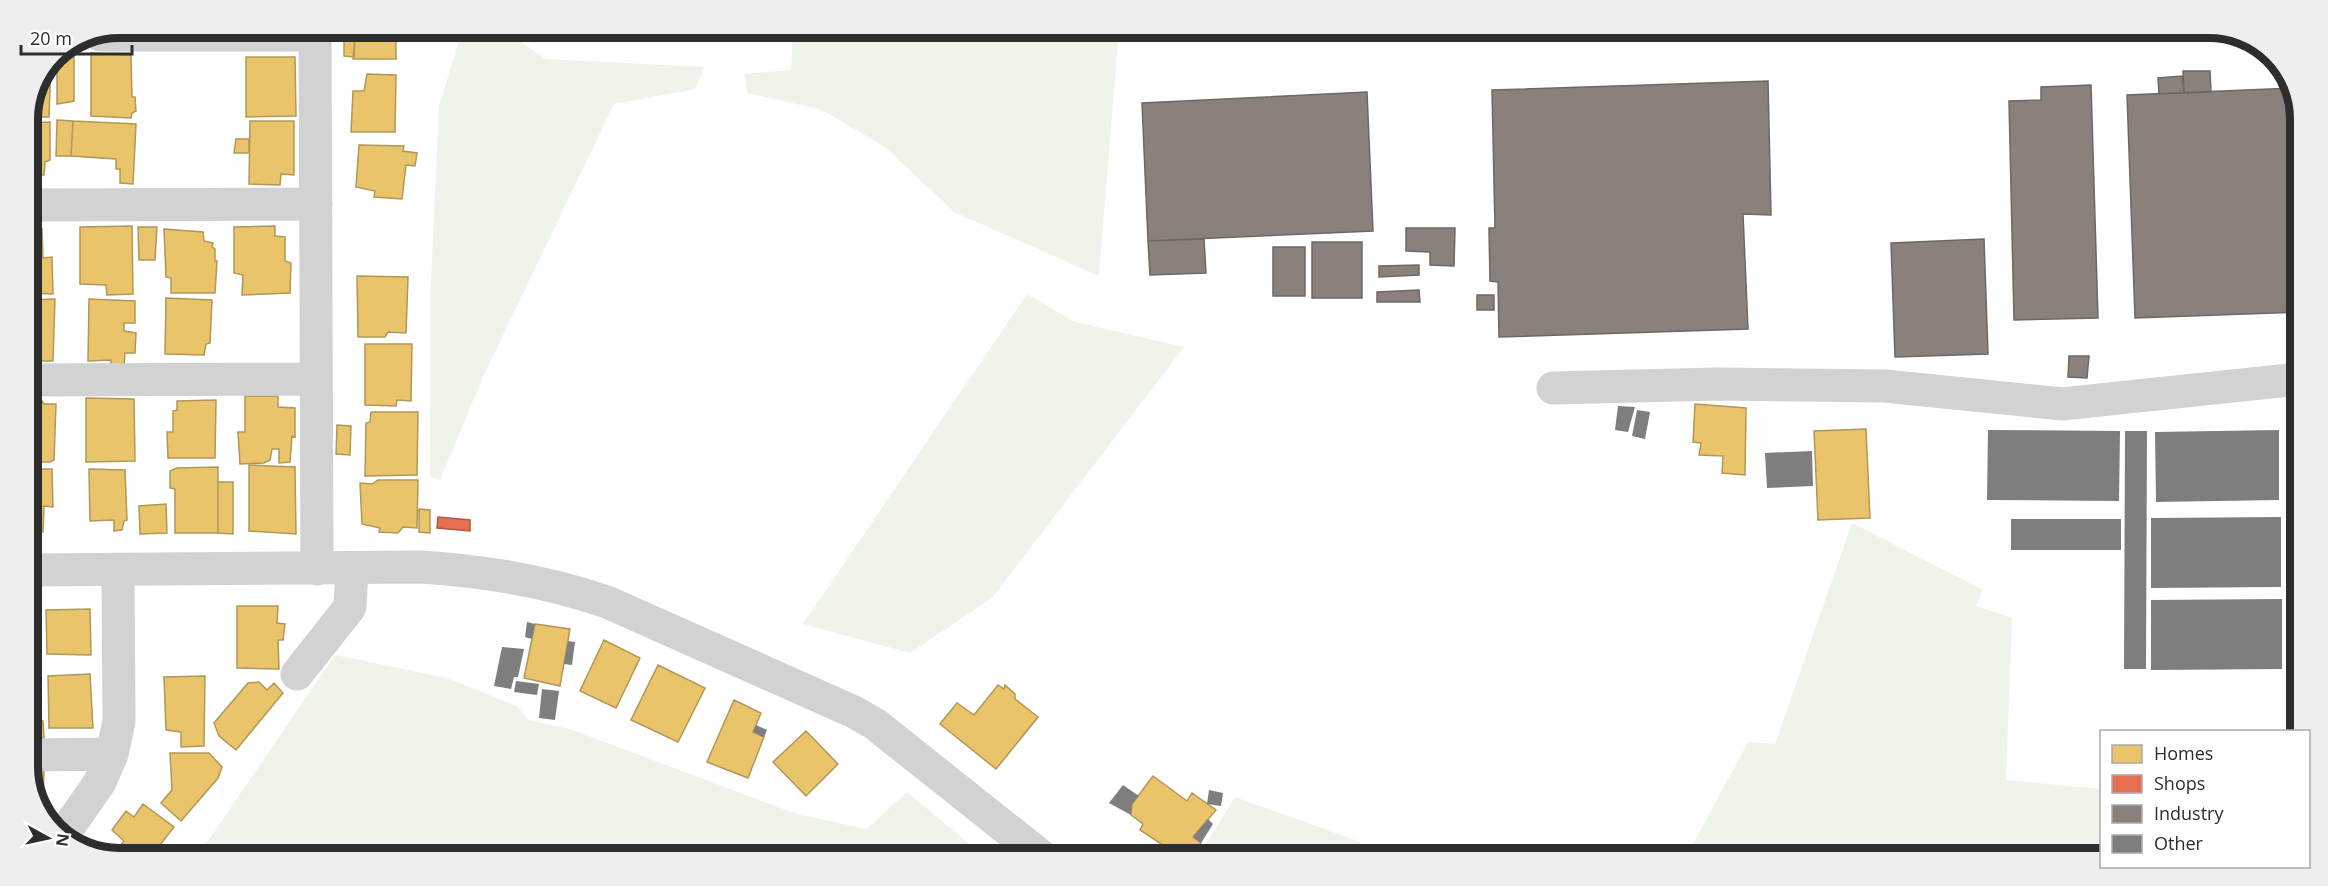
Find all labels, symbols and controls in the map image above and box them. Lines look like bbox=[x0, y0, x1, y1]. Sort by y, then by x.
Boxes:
scale bar bbox=[21, 18, 132, 56]
text: 20 m bbox=[30, 26, 72, 50]
legend bbox=[2100, 730, 2310, 868]
text: Homes bbox=[2154, 741, 2213, 765]
text: Shops bbox=[2154, 771, 2205, 795]
text: Industry bbox=[2154, 801, 2224, 825]
north arrow bbox=[18, 808, 78, 868]
text: Other bbox=[2154, 831, 2204, 855]
text: N bbox=[51, 832, 75, 848]

